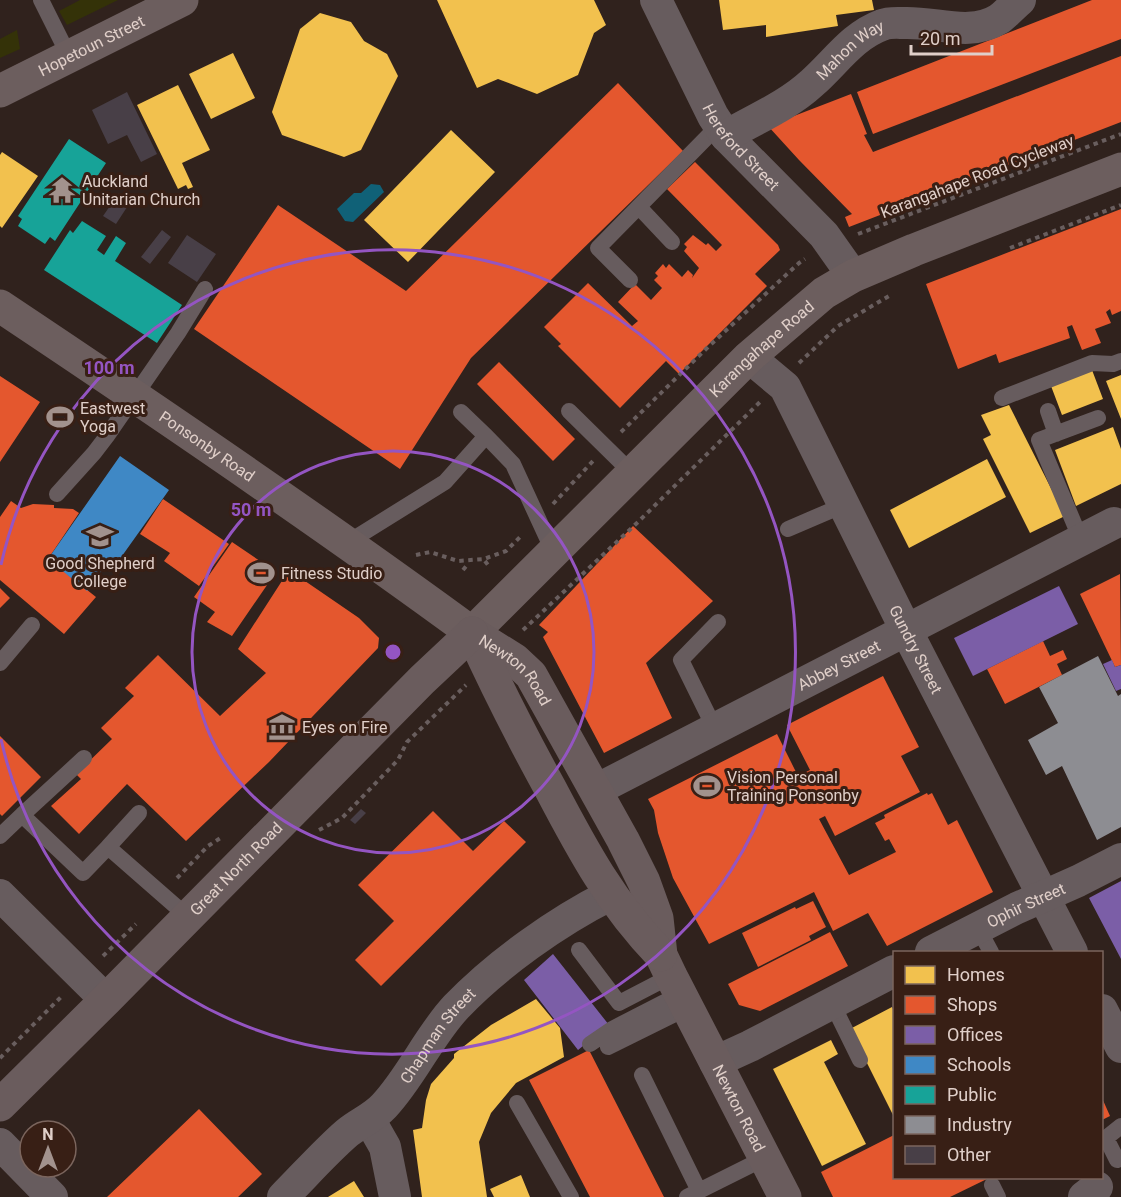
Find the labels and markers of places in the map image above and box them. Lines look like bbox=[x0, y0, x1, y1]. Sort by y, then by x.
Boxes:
place label: Auckland Unitarian Church bbox=[82, 172, 200, 209]
temple icon: Auckland Unitarian Church bbox=[47, 175, 77, 205]
place label: Eastwest Yoga bbox=[80, 399, 145, 436]
sports icon: Eastwest Yoga bbox=[45, 402, 75, 432]
school or university icon: Good Shepherd College bbox=[85, 521, 115, 551]
place label: Good Shepherd College bbox=[45, 554, 155, 591]
sports icon: Fitness Studio bbox=[246, 558, 276, 588]
place label: Fitness Studio bbox=[281, 564, 382, 583]
centre of rings bbox=[383, 642, 403, 662]
museum icon: Eyes on Fire bbox=[267, 712, 297, 742]
place label: Eyes on Fire bbox=[302, 718, 388, 737]
place label: Vision Personal Training Ponsonby bbox=[727, 768, 859, 805]
sports icon: Vision Personal Training Ponsonby bbox=[692, 771, 722, 801]

